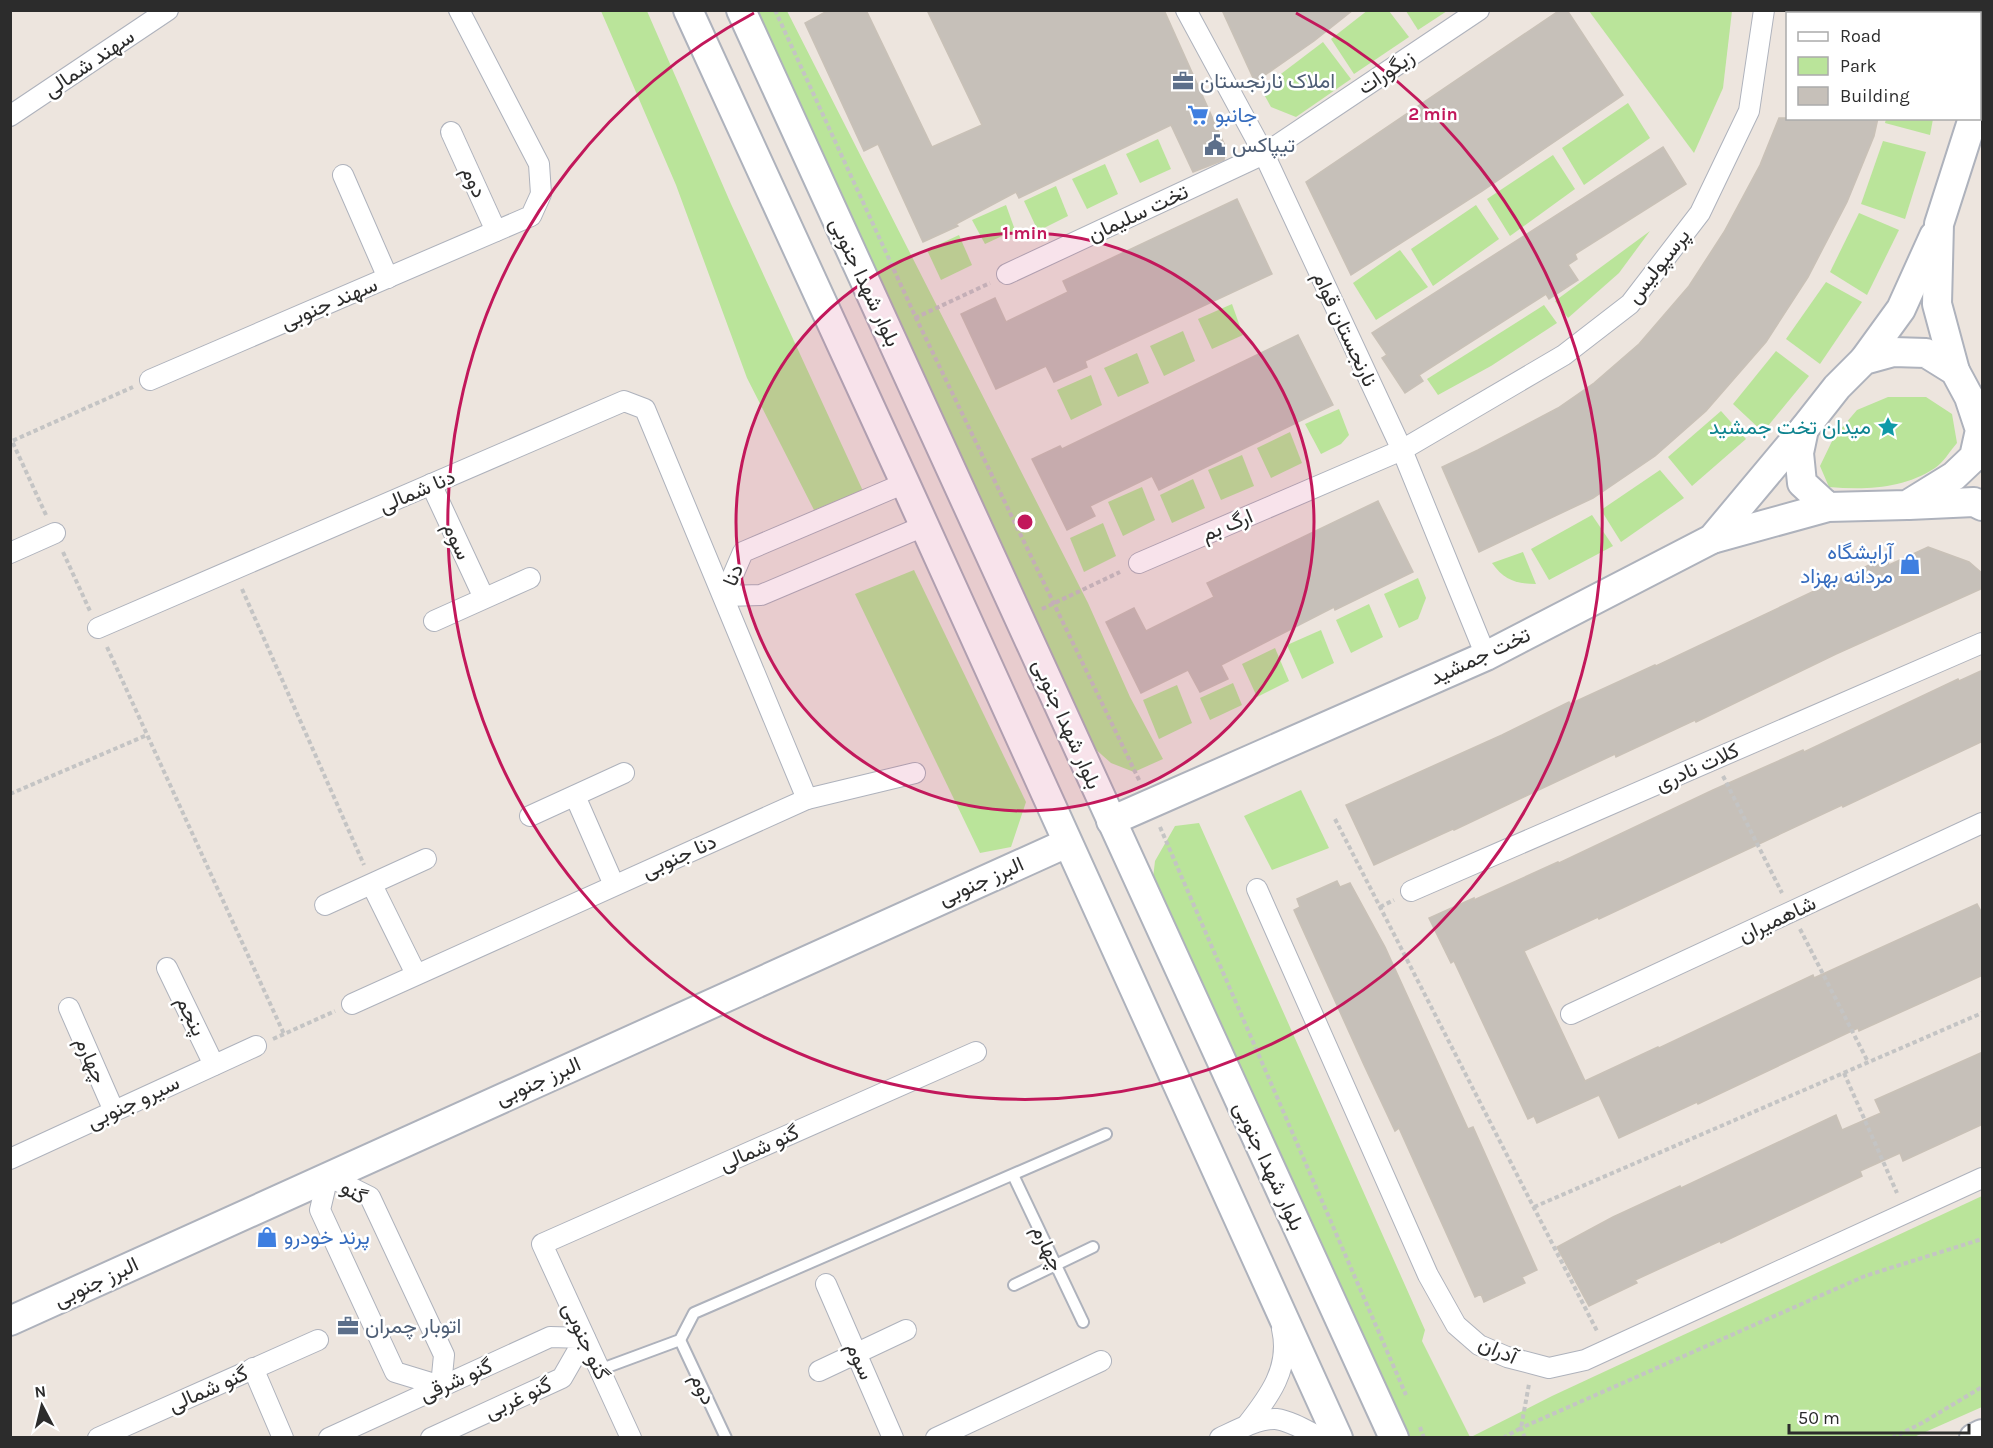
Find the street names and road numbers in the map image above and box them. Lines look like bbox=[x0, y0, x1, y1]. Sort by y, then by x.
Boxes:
street label: سهند شمالی bbox=[39, 24, 139, 103]
street label: زیگورات bbox=[1353, 44, 1419, 100]
street label: دوم bbox=[455, 162, 492, 202]
street label: تخت سلیمان bbox=[1084, 179, 1192, 247]
street label: بلوار شهدا جنوبی bbox=[824, 214, 905, 351]
street label: پرسپولیس bbox=[1621, 224, 1696, 309]
street label: نارنجستان قوام bbox=[1306, 268, 1382, 391]
street label: سهند جنوبی bbox=[277, 272, 381, 335]
street label: دنا شمالی bbox=[375, 464, 459, 518]
street label: ارگ بم bbox=[1198, 504, 1257, 548]
street label: سوم bbox=[436, 519, 476, 564]
street label: دنا bbox=[718, 560, 748, 590]
street label: تخت جمشید bbox=[1426, 622, 1534, 690]
street label: بلوار شهدا جنوبی bbox=[1027, 655, 1106, 793]
street label: کلات نادری bbox=[1652, 738, 1743, 797]
street label: دنا جنوبی bbox=[638, 829, 720, 884]
street label: البرز جنوبی bbox=[935, 852, 1028, 911]
street label: شاهمیران bbox=[1734, 891, 1820, 948]
street label: پنجم bbox=[169, 992, 211, 1041]
street label: چهارم bbox=[68, 1033, 112, 1088]
street label: البرز جنوبی bbox=[492, 1052, 585, 1111]
street label: سیرو جنوبی bbox=[83, 1070, 183, 1135]
street label: بلوار شهدا جنوبی bbox=[1228, 1098, 1309, 1235]
street label: گنو شمالی bbox=[716, 1120, 803, 1177]
street label: گنو bbox=[336, 1175, 371, 1210]
street label: چهارم bbox=[1025, 1221, 1069, 1276]
street label: البرز جنوبی bbox=[50, 1252, 142, 1313]
street label: گنو جنوبی bbox=[557, 1298, 614, 1384]
street label: آدران bbox=[1475, 1331, 1523, 1371]
street label: سوم bbox=[839, 1339, 879, 1384]
street label: گنو شرقی bbox=[416, 1353, 497, 1408]
street label: گنو شمالی bbox=[165, 1361, 252, 1418]
street label: دوم bbox=[684, 1369, 721, 1409]
street label: گنو غربی bbox=[481, 1372, 556, 1425]

